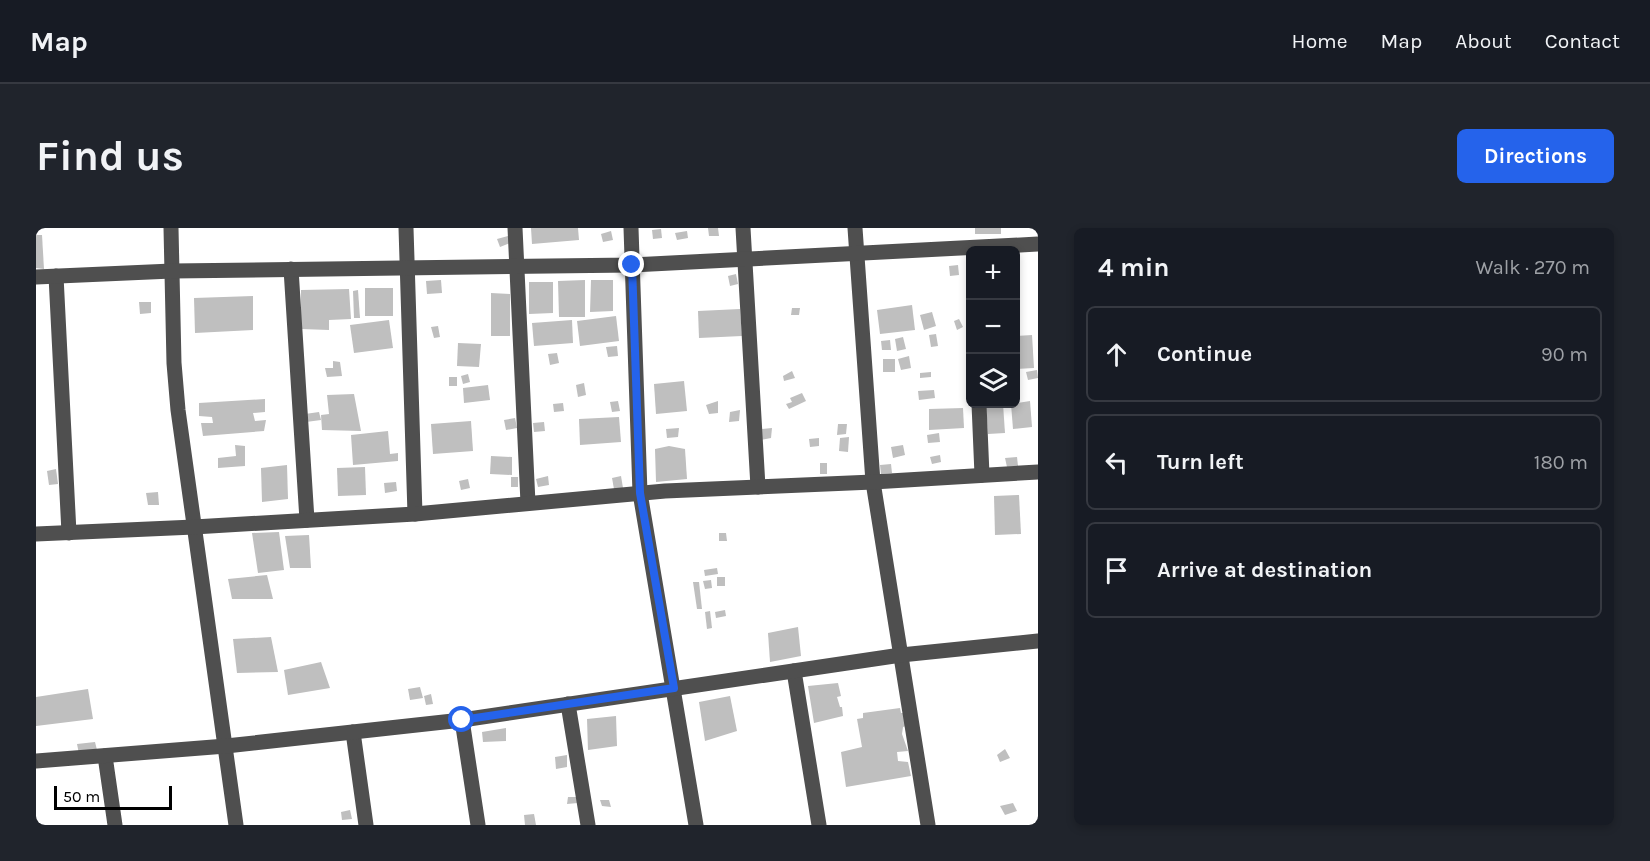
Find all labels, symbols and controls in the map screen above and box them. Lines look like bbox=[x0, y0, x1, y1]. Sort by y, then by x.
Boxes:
text: Map bbox=[30, 25, 88, 58]
text: Home bbox=[1292, 29, 1348, 53]
text: Map bbox=[1381, 29, 1422, 53]
text: About bbox=[1455, 29, 1512, 53]
text: Contact bbox=[1545, 29, 1620, 53]
button: Directions bbox=[1457, 129, 1614, 183]
text: Find us bbox=[36, 131, 184, 181]
map controls bbox=[966, 246, 1020, 408]
button: + bbox=[966, 246, 1020, 300]
route end bbox=[618, 251, 644, 277]
text: 4 min bbox=[1098, 252, 1169, 283]
text: Walk · 270 m bbox=[1476, 256, 1590, 279]
button: − bbox=[966, 300, 1020, 354]
icon: ahead bbox=[1100, 338, 1133, 371]
text: Continue bbox=[1157, 341, 1252, 367]
text: 90 m bbox=[1541, 343, 1588, 366]
button: layers bbox=[966, 354, 1020, 408]
icon: left bbox=[1100, 446, 1133, 479]
text: Turn left bbox=[1157, 449, 1244, 475]
text: 180 m bbox=[1534, 451, 1588, 474]
icon: arrive bbox=[1100, 554, 1133, 587]
text: Arrive at destination bbox=[1157, 557, 1372, 583]
route start bbox=[448, 706, 474, 732]
scale bar bbox=[54, 783, 172, 810]
text: 50 m bbox=[63, 787, 100, 806]

